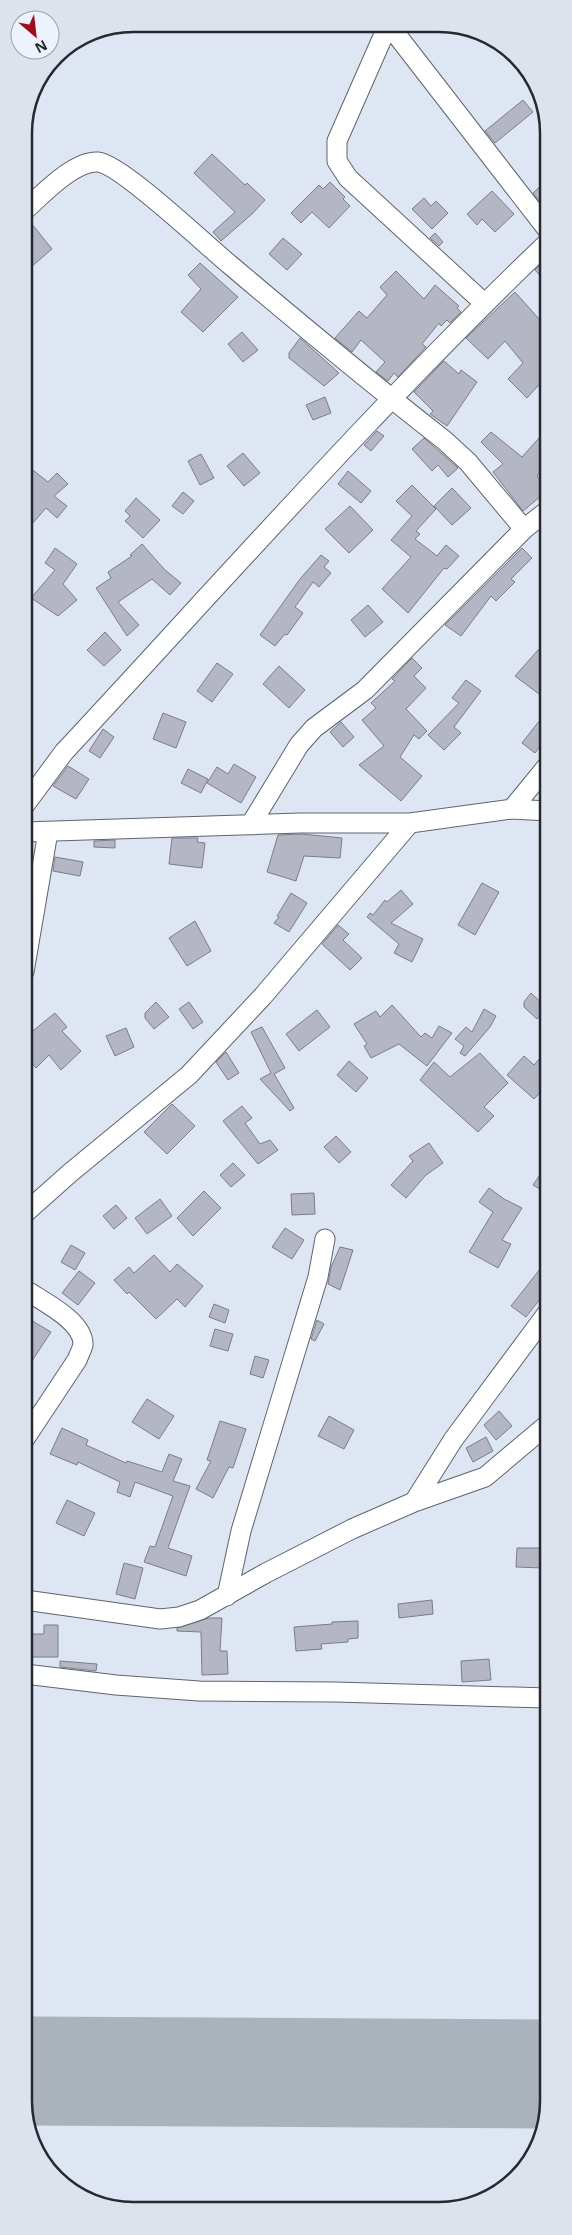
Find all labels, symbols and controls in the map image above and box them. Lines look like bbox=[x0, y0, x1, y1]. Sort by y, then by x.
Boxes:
north arrow bbox=[10, 10, 60, 60]
text: N bbox=[32, 36, 51, 58]

